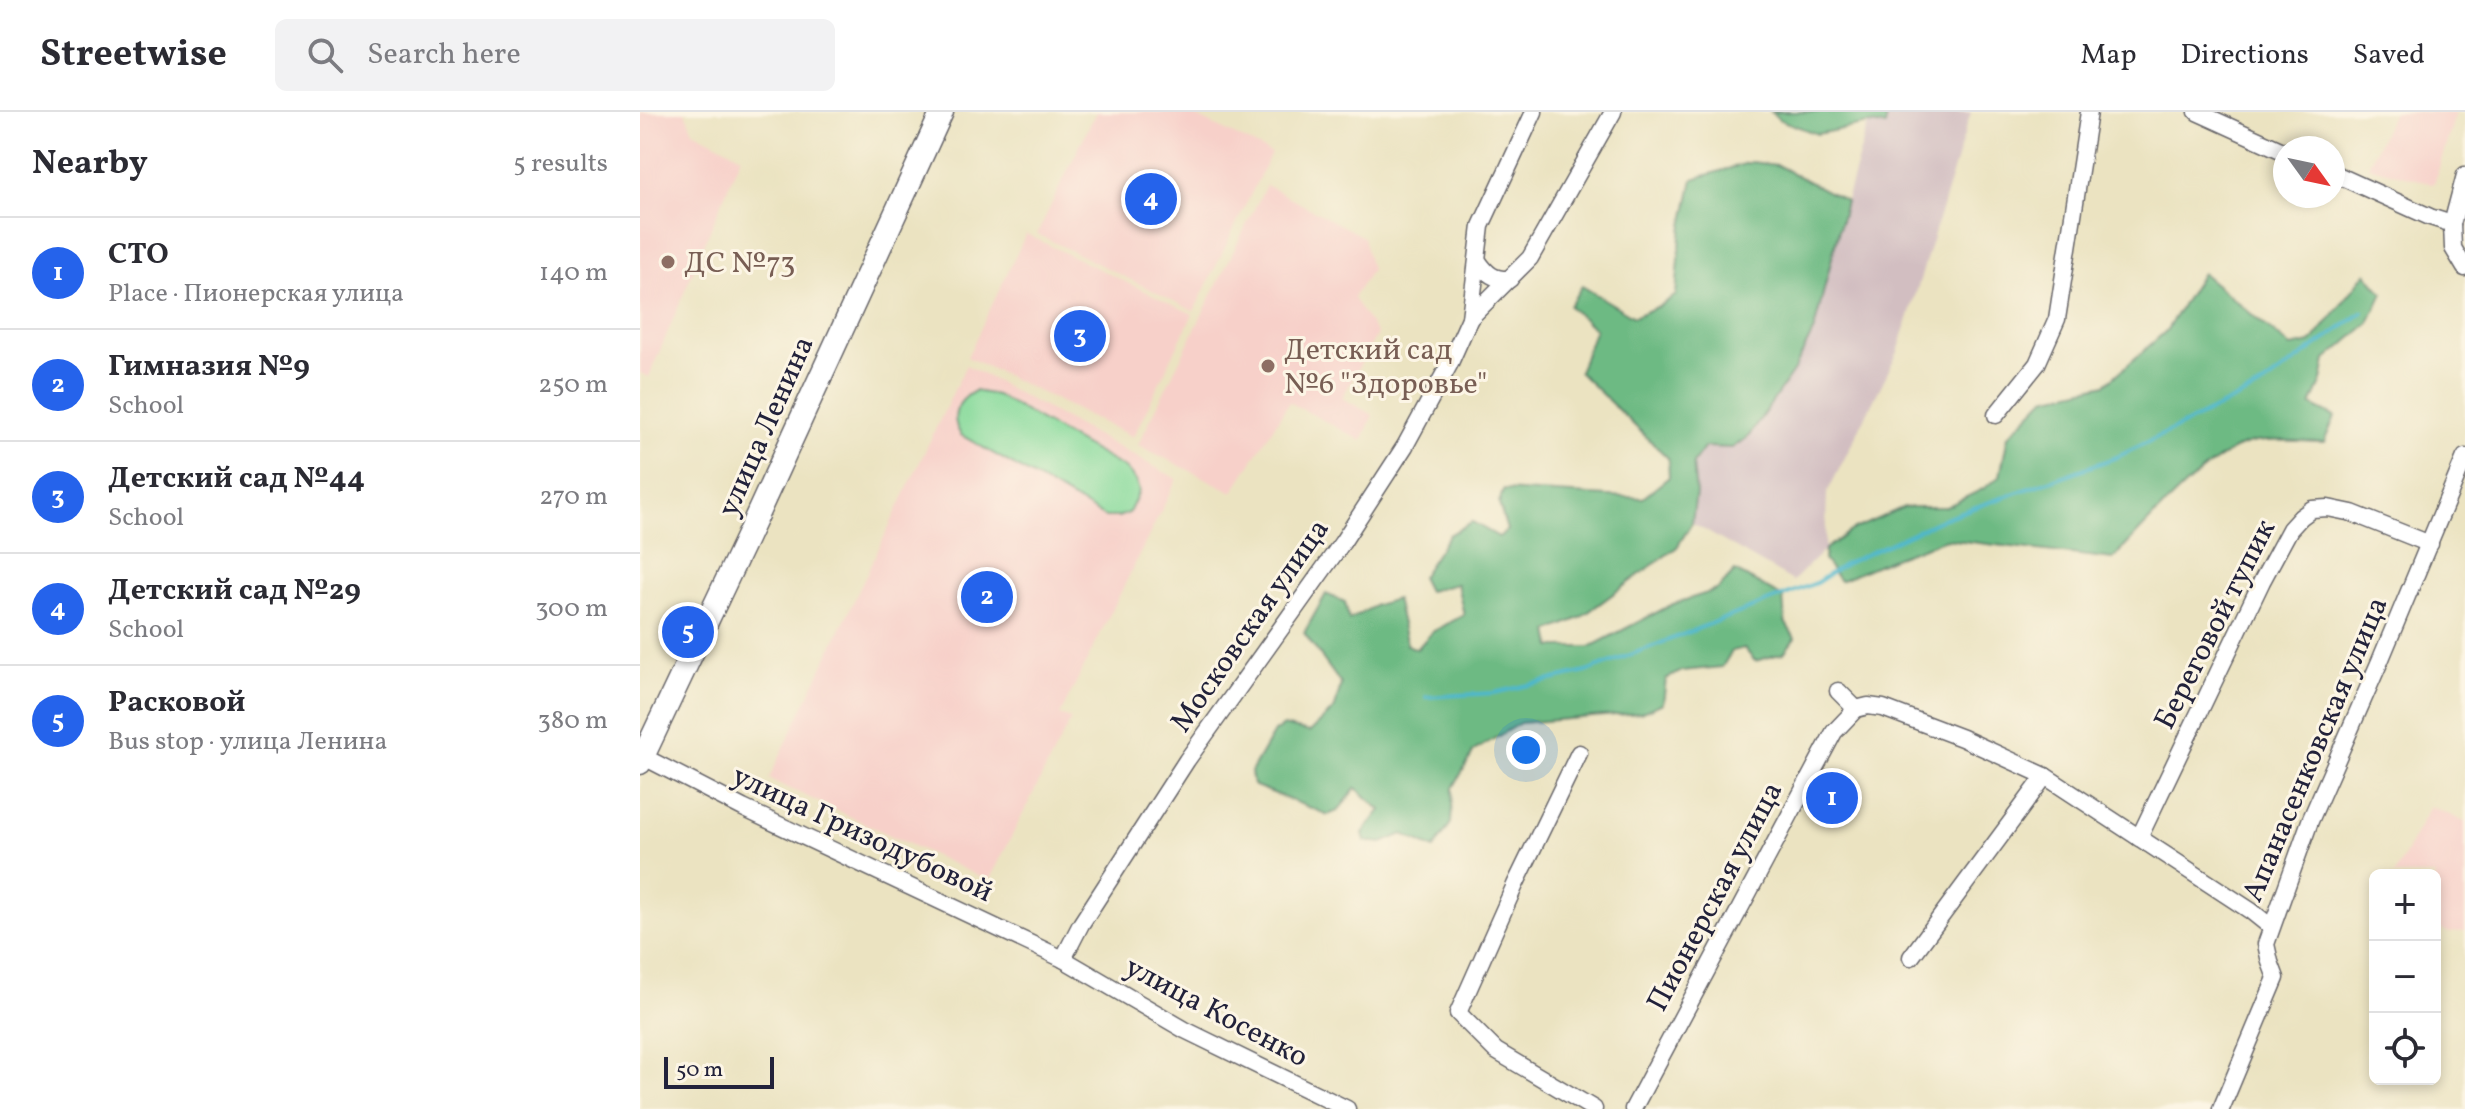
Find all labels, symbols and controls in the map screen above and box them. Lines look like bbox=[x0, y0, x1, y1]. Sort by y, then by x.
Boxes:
search box bbox=[275, 19, 835, 91]
text: Streetwise bbox=[40, 29, 227, 82]
icon: search bbox=[303, 33, 347, 77]
text: Search here bbox=[367, 34, 521, 76]
text: Map bbox=[2081, 36, 2137, 75]
text: Directions bbox=[2181, 36, 2309, 75]
text: Saved bbox=[2353, 36, 2425, 75]
north arrow bbox=[2273, 136, 2345, 208]
text: Nearby bbox=[32, 141, 148, 188]
text: 5 results bbox=[513, 146, 608, 182]
pin: 4 bbox=[1125, 169, 1177, 229]
text: СТО bbox=[108, 234, 169, 276]
place label: ДС №73 bbox=[684, 243, 795, 285]
marker: ДС №73 bbox=[659, 253, 677, 271]
text: 1 bbox=[53, 255, 63, 291]
text: 140 m bbox=[539, 255, 608, 291]
text: Place · Пионерская улица bbox=[108, 276, 404, 312]
pin: 3 bbox=[1054, 306, 1106, 366]
street label: улица Ленина bbox=[708, 330, 825, 524]
place label: Детский сад №6 "Здоровье" bbox=[1284, 330, 1487, 406]
text: Гимназия №9 bbox=[108, 346, 310, 388]
marker: Детский сад №6 "Здоровье" bbox=[1259, 357, 1277, 375]
text: 2 bbox=[51, 367, 65, 403]
text: 250 m bbox=[538, 367, 608, 403]
text: School bbox=[108, 388, 184, 424]
text: Детский сад №44 bbox=[108, 458, 365, 500]
text: 3 bbox=[51, 479, 65, 515]
text: 270 m bbox=[539, 479, 608, 515]
text: School bbox=[108, 500, 184, 536]
street label: Московская улица bbox=[1161, 511, 1340, 741]
street label: Береговой тупик bbox=[2145, 513, 2287, 737]
pin: 2 bbox=[961, 567, 1013, 627]
text: Детский сад №29 bbox=[108, 570, 361, 612]
text: 4 bbox=[50, 591, 66, 627]
text: 300 m bbox=[535, 591, 608, 627]
street label: Апанасенковская улица bbox=[2232, 591, 2399, 909]
pin: 5 bbox=[662, 602, 714, 662]
text: School bbox=[108, 612, 184, 648]
text: Расковой bbox=[108, 682, 246, 724]
text: 5 bbox=[52, 703, 64, 739]
text: 380 m bbox=[538, 703, 608, 739]
text: Bus stop · улица Ленина bbox=[108, 724, 387, 760]
your location bbox=[1506, 730, 1546, 770]
street label: улица Гризодубовой bbox=[725, 756, 1000, 914]
pin: 1 bbox=[1806, 768, 1858, 828]
street label: Пионерская улица bbox=[1637, 775, 1794, 1019]
map controls bbox=[2369, 869, 2441, 1085]
button: + bbox=[2369, 869, 2441, 941]
button: − bbox=[2369, 941, 2441, 1013]
street label: улица Косенко bbox=[1117, 947, 1315, 1079]
button: locate bbox=[2369, 1013, 2441, 1085]
scale bar bbox=[664, 1053, 774, 1089]
text: 50 m bbox=[676, 1055, 723, 1086]

